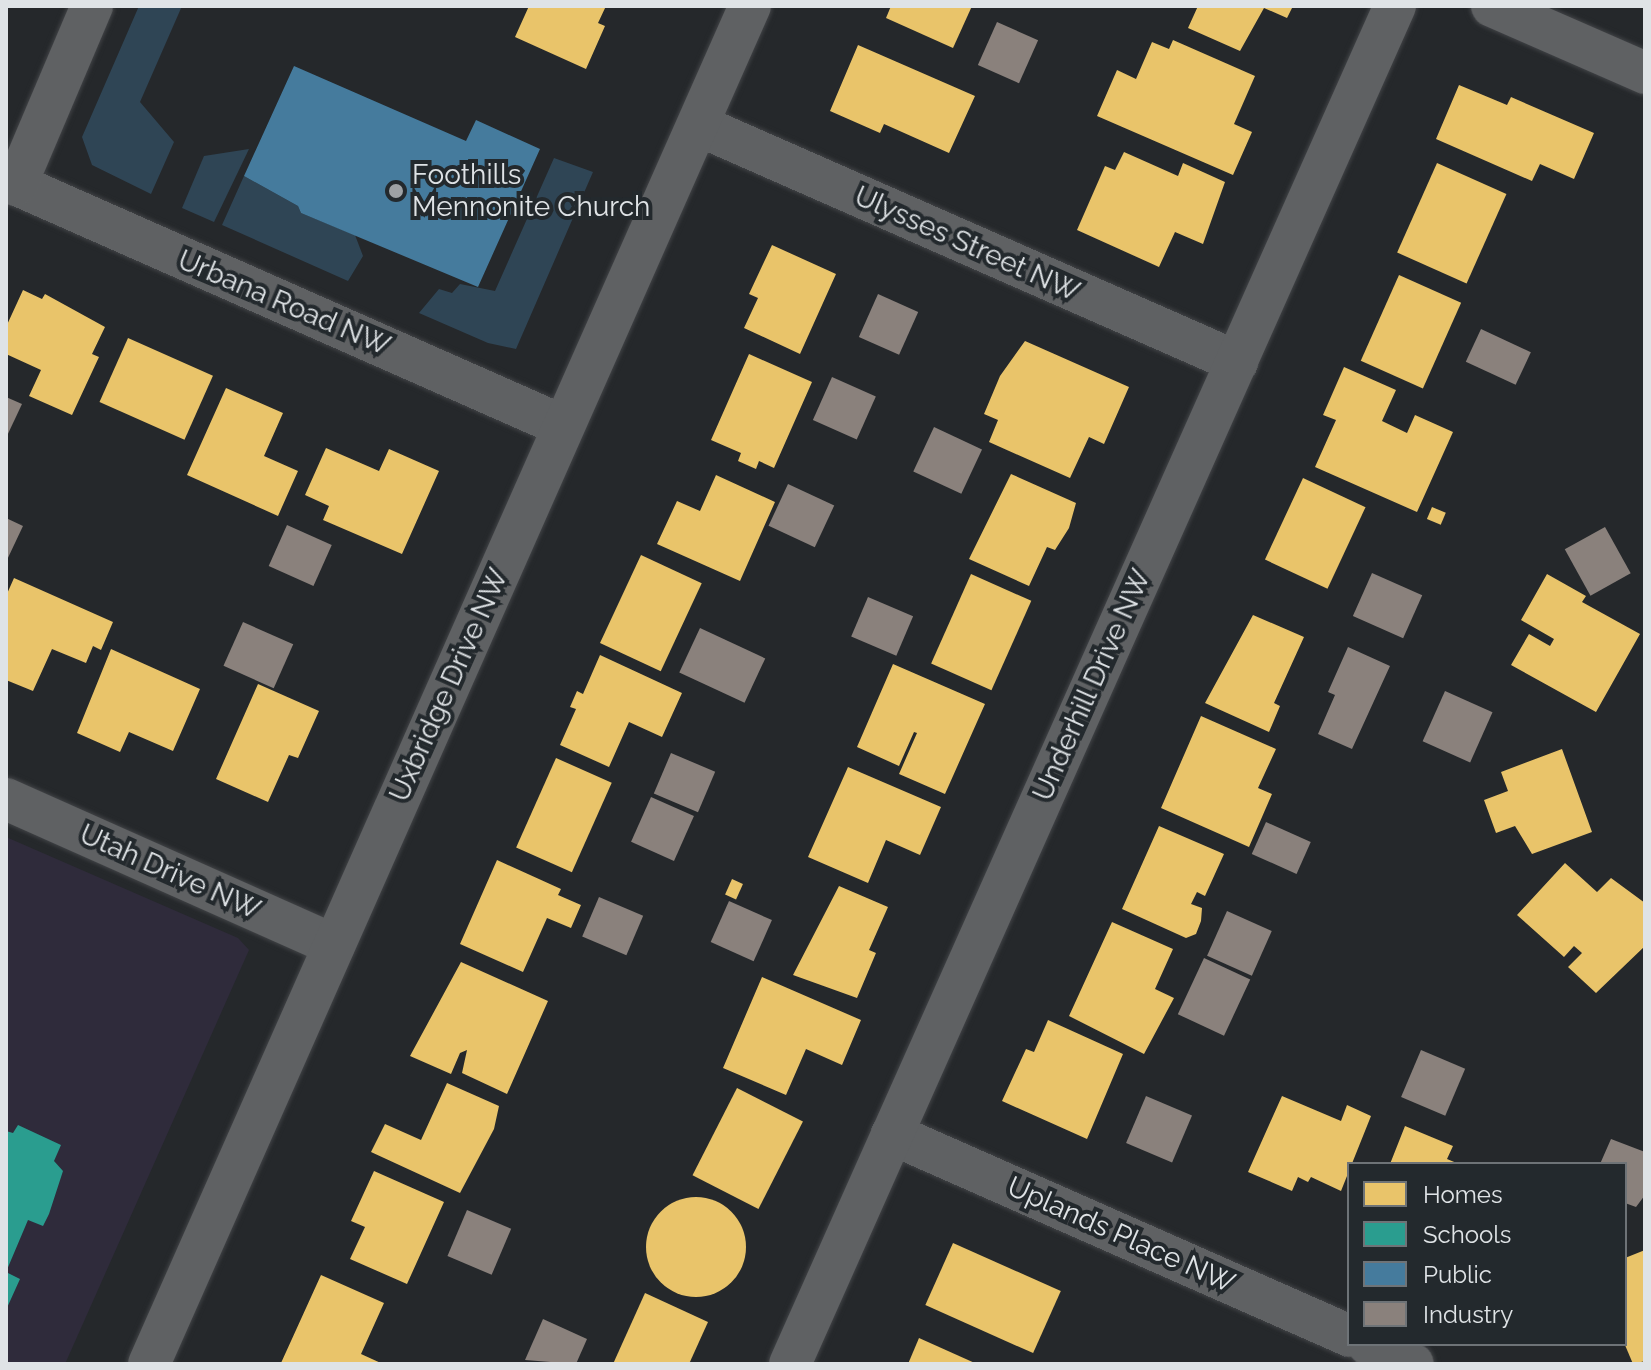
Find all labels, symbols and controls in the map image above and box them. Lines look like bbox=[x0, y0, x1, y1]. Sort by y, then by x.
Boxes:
place label: Foothills Mennonite Church bbox=[412, 158, 650, 224]
street label: Ulysses Street NW bbox=[849, 179, 1085, 309]
marker: Foothills Mennonite Church bbox=[387, 182, 405, 200]
street label: Urbana Road NW bbox=[173, 243, 395, 363]
street label: Uxbridge Drive NW bbox=[382, 563, 516, 807]
street label: Underhill Drive NW bbox=[1026, 564, 1158, 806]
street label: Utah Drive NW bbox=[75, 817, 265, 927]
legend bbox=[1347, 1162, 1627, 1346]
street label: Uplands Place NW bbox=[1002, 1170, 1240, 1300]
text: Homes bbox=[1423, 1180, 1503, 1209]
text: Schools bbox=[1423, 1220, 1511, 1249]
text: Public bbox=[1423, 1260, 1492, 1289]
text: Industry bbox=[1423, 1300, 1513, 1329]

